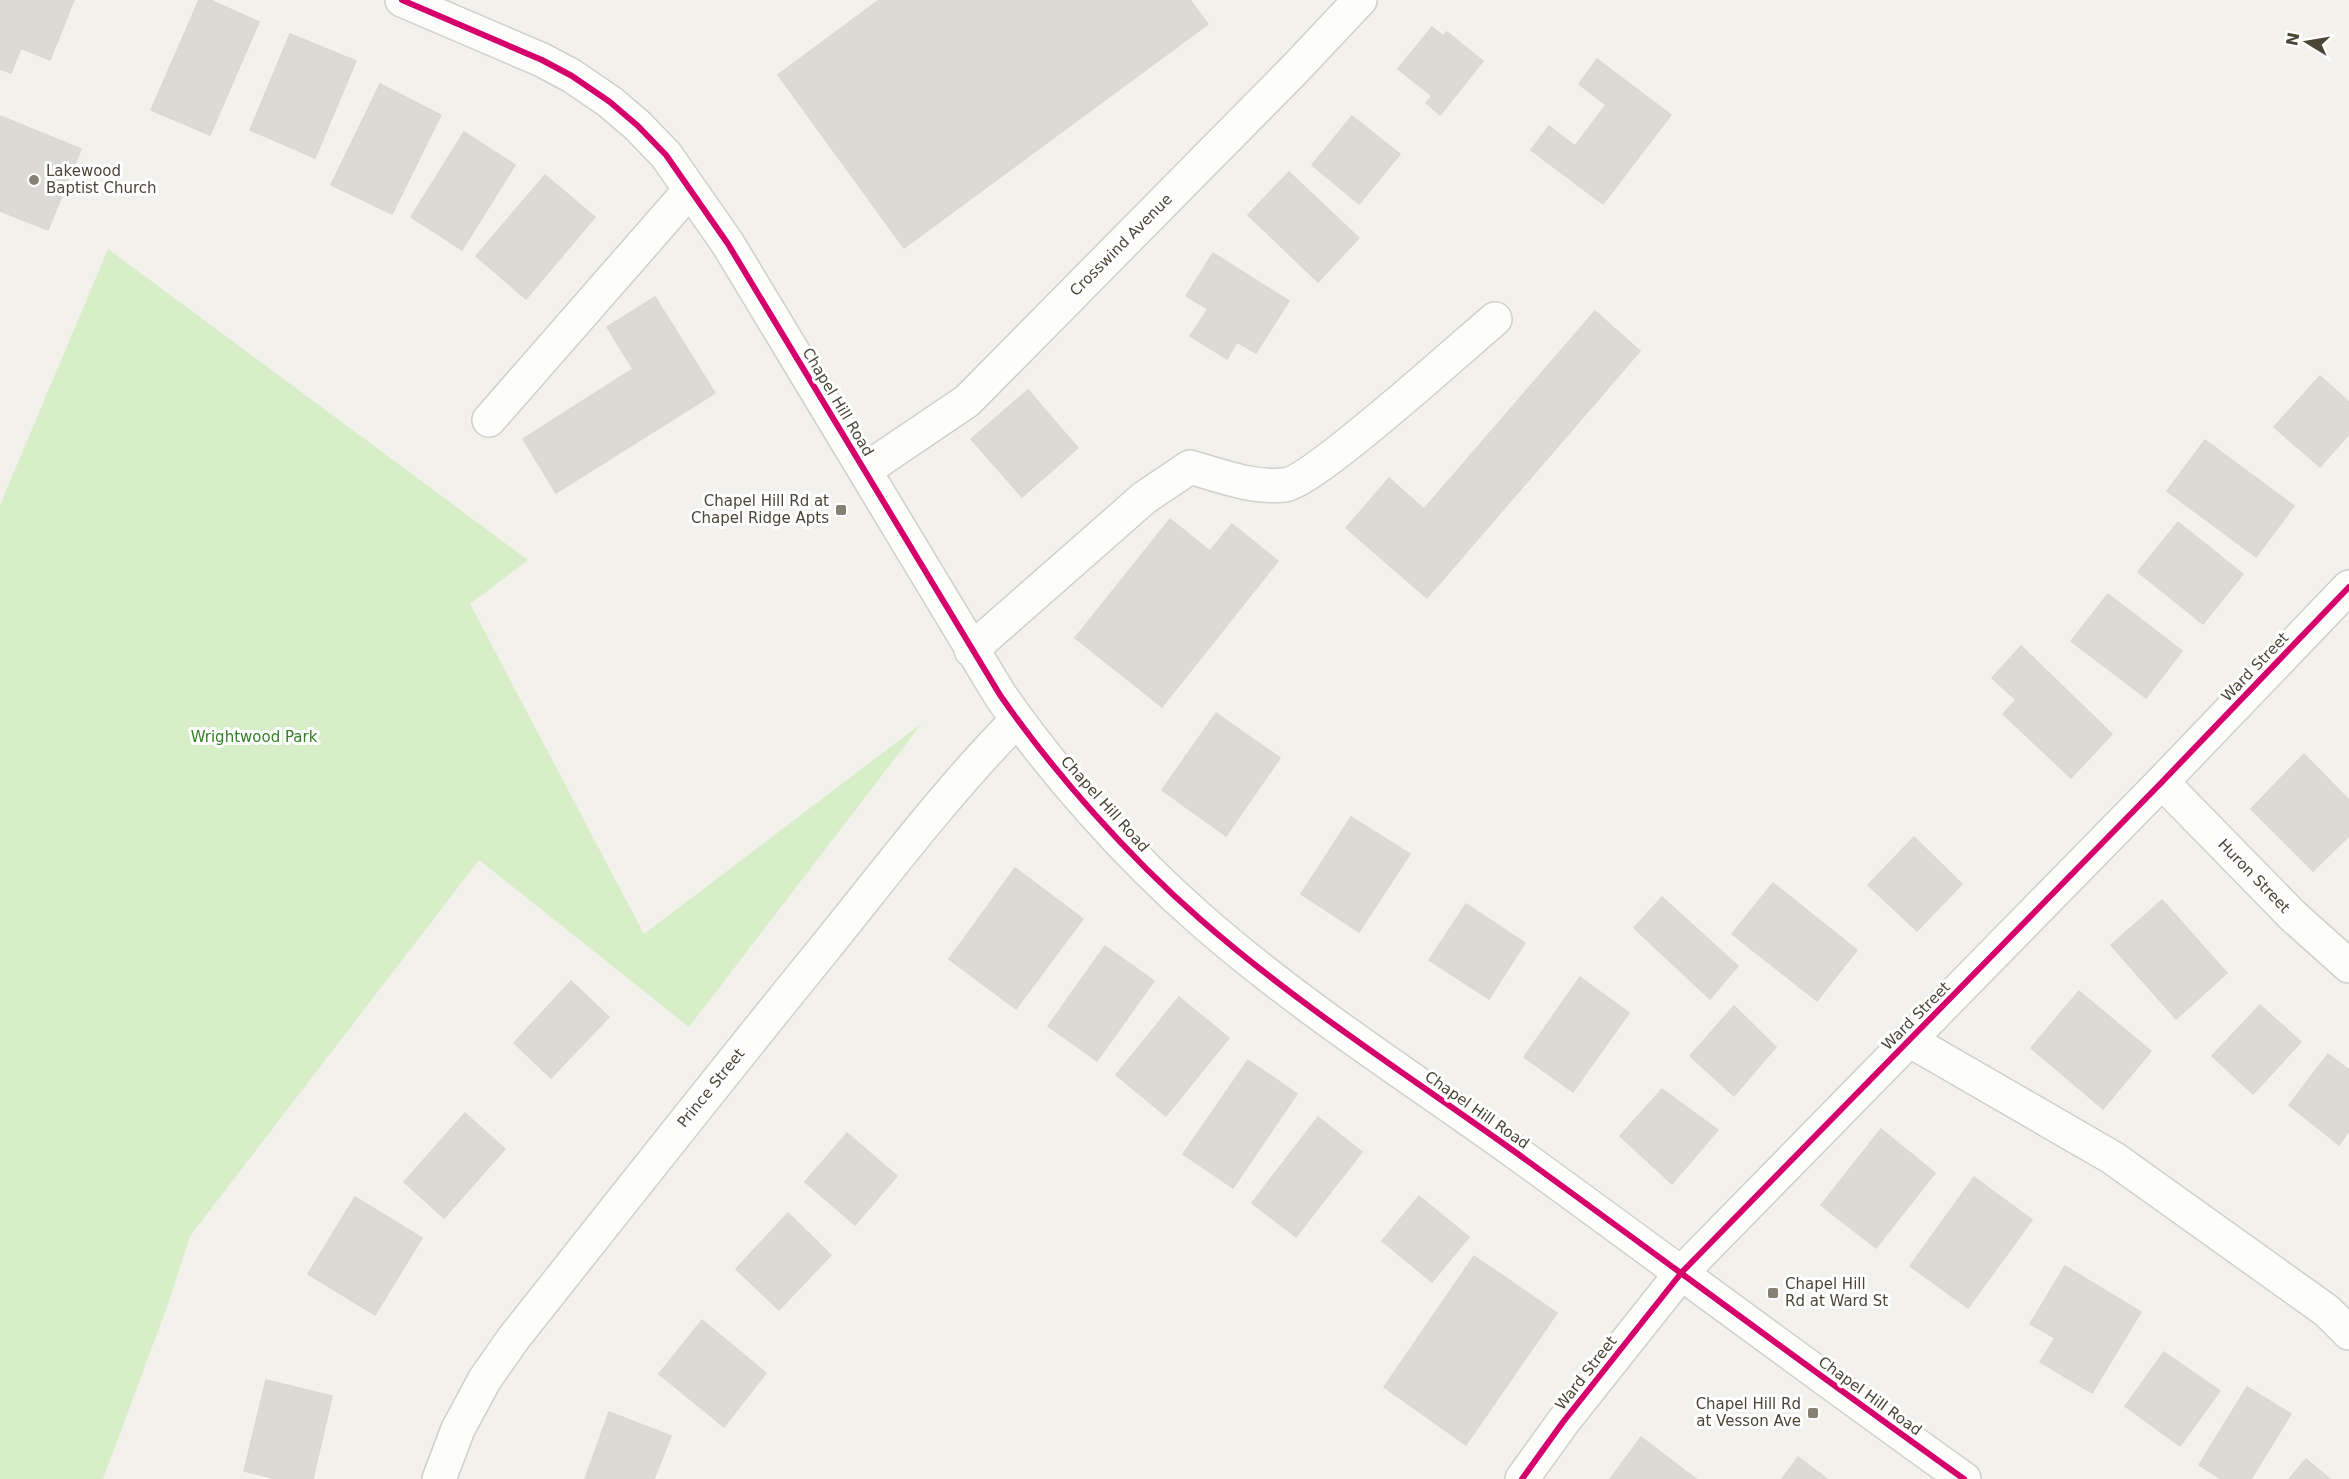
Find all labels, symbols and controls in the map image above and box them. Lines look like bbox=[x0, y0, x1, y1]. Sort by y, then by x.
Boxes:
north arrow bbox=[2277, 12, 2337, 72]
text: N bbox=[2282, 31, 2303, 48]
place label: Lakewood Baptist Church bbox=[46, 162, 157, 197]
marker: Lakewood Baptist Church bbox=[27, 173, 41, 187]
street label: Crosswind Avenue bbox=[1066, 190, 1176, 300]
street label: Chapel Hill Road bbox=[799, 345, 877, 459]
place label: Chapel Hill Rd at Chapel Ridge Apts bbox=[691, 492, 829, 527]
marker: Chapel Hill Rd at Chapel Ridge Apts bbox=[834, 503, 848, 517]
street label: Ward Street bbox=[2218, 629, 2292, 705]
park label: Wrightwood Park bbox=[191, 728, 318, 746]
street label: Chapel Hill Road bbox=[1057, 752, 1153, 856]
street label: Huron Street bbox=[2214, 835, 2294, 917]
street label: Ward Street bbox=[1878, 978, 1954, 1054]
street label: Prince Street bbox=[674, 1045, 748, 1131]
street label: Chapel Hill Road bbox=[1421, 1067, 1533, 1153]
place label: Chapel Hill Rd at Ward St bbox=[1785, 1275, 1888, 1310]
marker: Chapel Hill Rd at Ward St bbox=[1766, 1286, 1780, 1300]
street label: Ward Street bbox=[1552, 1332, 1621, 1414]
street label: Chapel Hill Road bbox=[1815, 1353, 1925, 1439]
place label: Chapel Hill Rd at Vesson Ave bbox=[1696, 1395, 1801, 1430]
marker: Chapel Hill Rd at Vesson Ave bbox=[1806, 1406, 1820, 1420]

